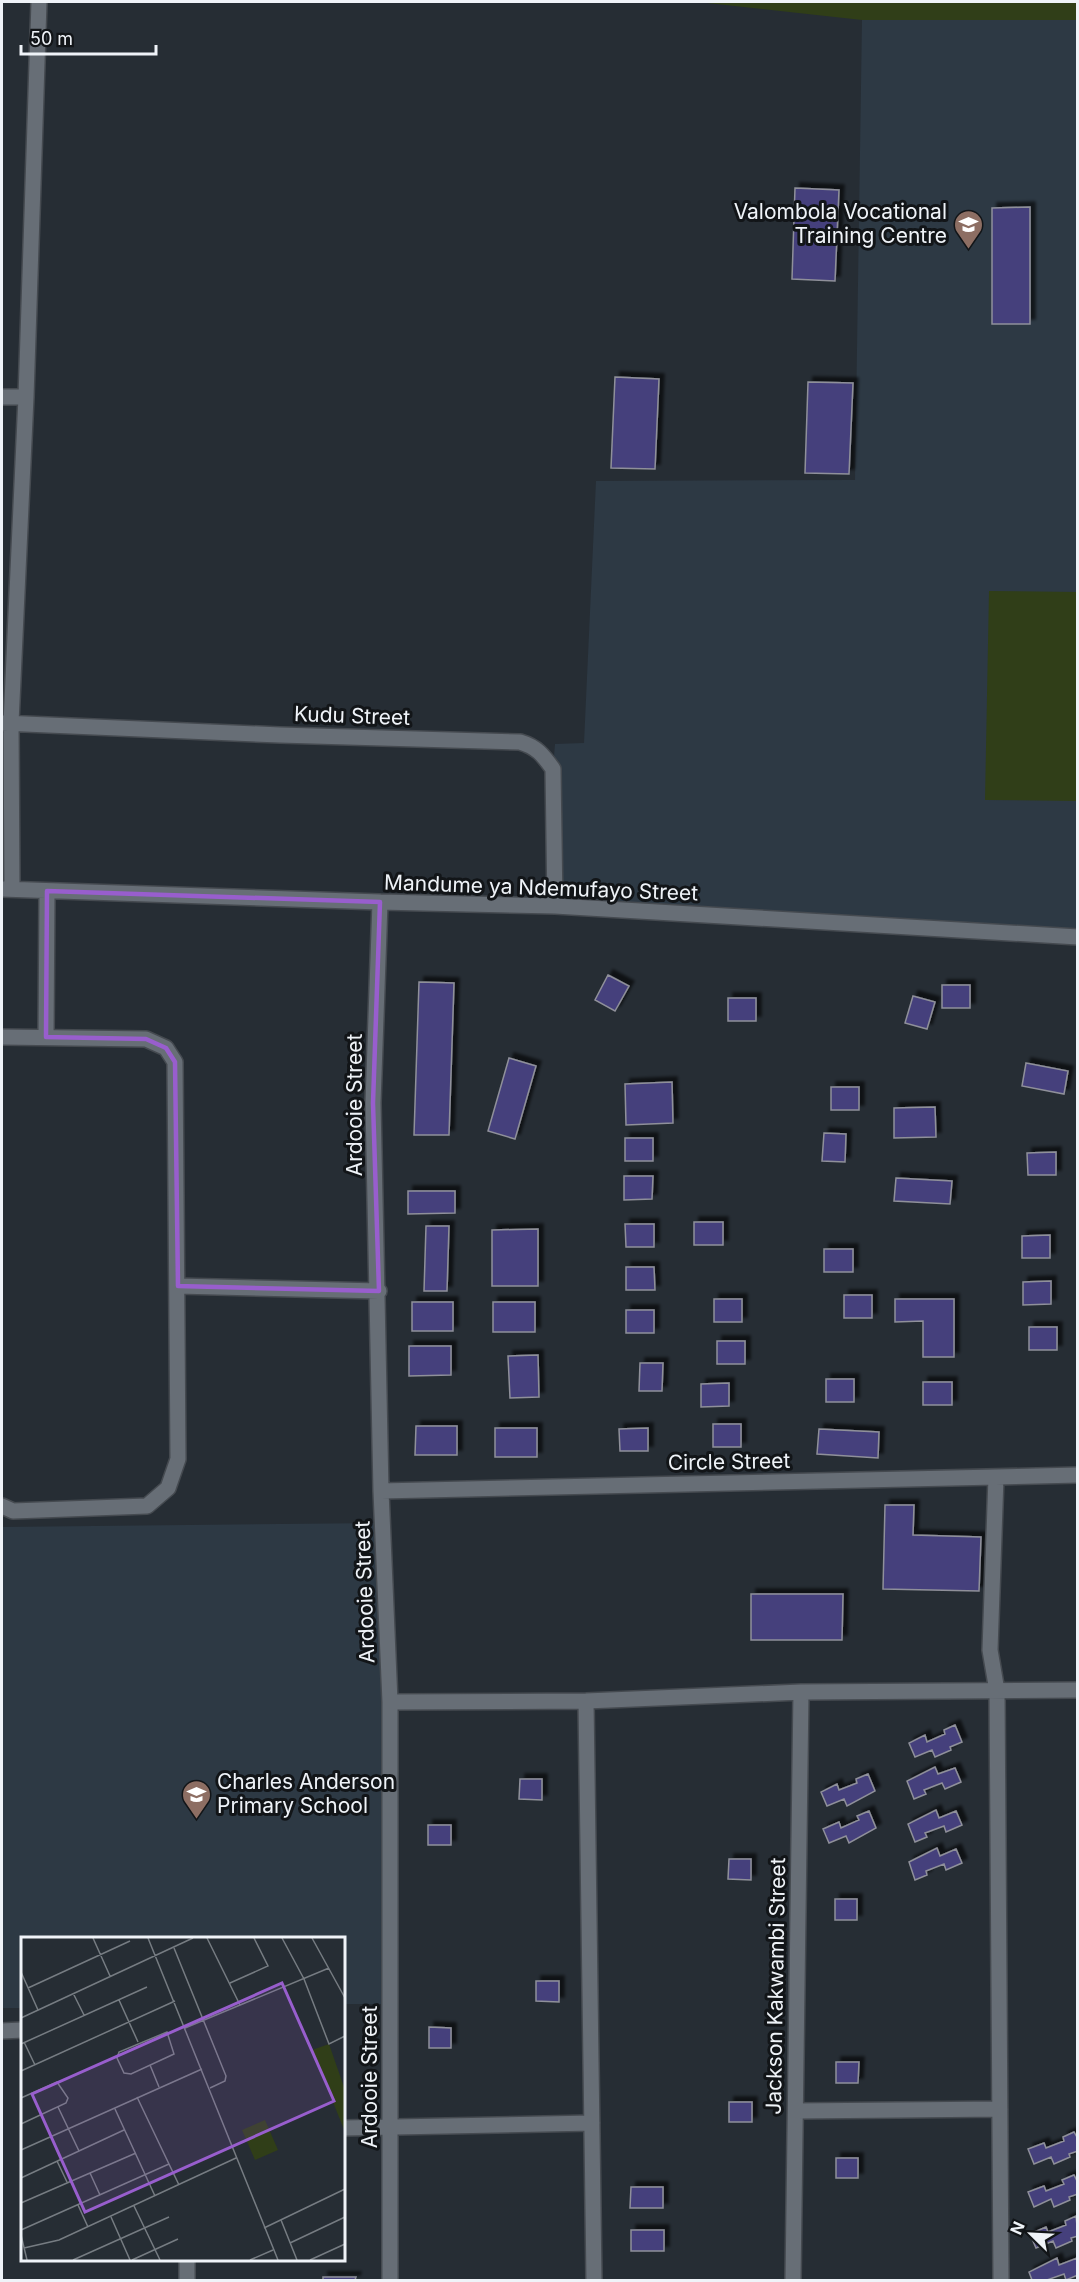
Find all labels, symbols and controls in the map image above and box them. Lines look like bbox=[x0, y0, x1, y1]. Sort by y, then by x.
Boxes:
scale bar bbox=[21, 18, 156, 56]
text: 50 m bbox=[30, 28, 73, 49]
place label: Valombola Vocational Training Centre bbox=[734, 199, 947, 248]
school or university icon: Valombola Vocational Training Centre bbox=[952, 208, 984, 250]
street label: Kudu Street bbox=[293, 701, 411, 730]
street label: Mandume ya Ndemufayo Street bbox=[384, 870, 699, 905]
street label: Ardooie Street bbox=[342, 1034, 367, 1176]
street label: Circle Street bbox=[668, 1448, 791, 1475]
street label: Ardooie Street bbox=[350, 1520, 379, 1664]
place label: Charles Anderson Primary School bbox=[217, 1769, 395, 1818]
school or university icon: Charles Anderson Primary School bbox=[180, 1778, 212, 1820]
street label: Jackson Kakwambi Street bbox=[761, 1857, 790, 2115]
inset map bbox=[21, 1937, 345, 2261]
street label: Ardooie Street bbox=[357, 2006, 382, 2148]
north arrow bbox=[1001, 2204, 1061, 2264]
text: N bbox=[1006, 2218, 1029, 2238]

